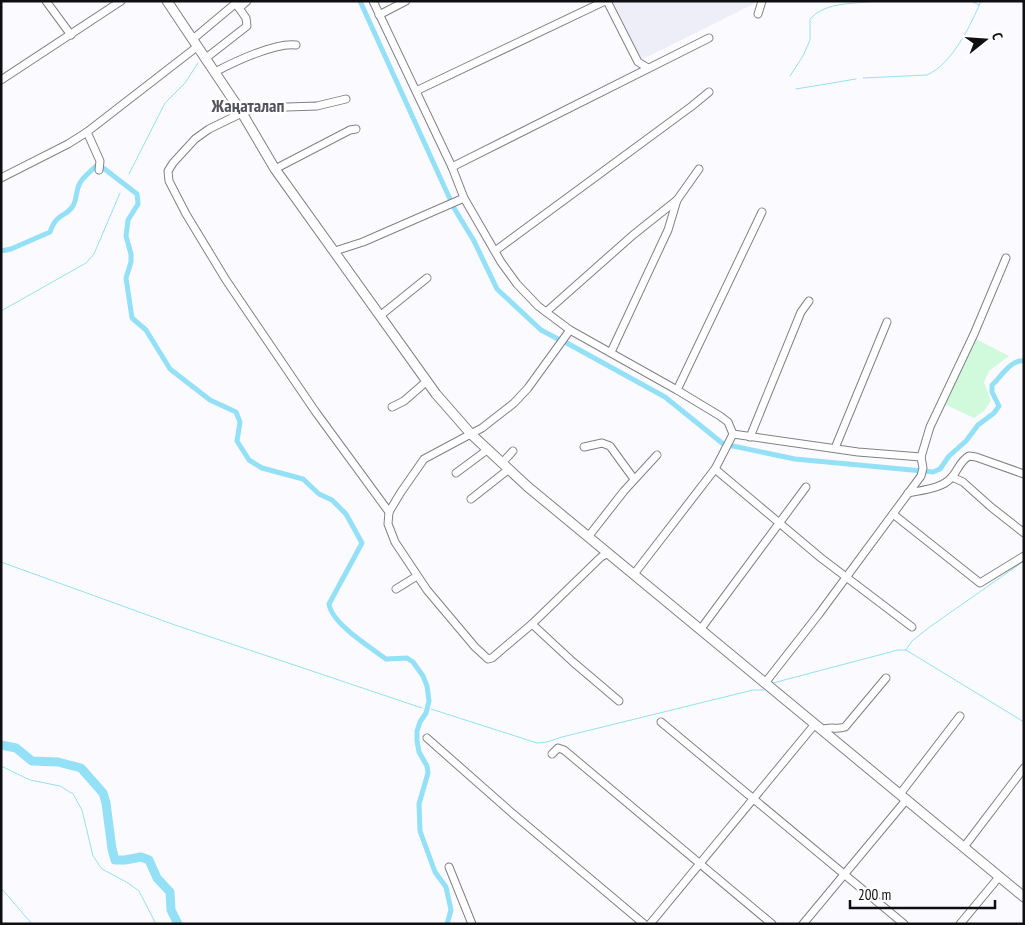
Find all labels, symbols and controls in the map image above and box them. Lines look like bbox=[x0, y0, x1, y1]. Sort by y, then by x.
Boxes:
north arrow bbox=[960, 15, 1010, 65]
text: С bbox=[988, 31, 1007, 42]
district label: Жаңаталап bbox=[211, 94, 284, 117]
scale bar bbox=[850, 878, 995, 910]
text: 200 m bbox=[858, 885, 891, 904]

